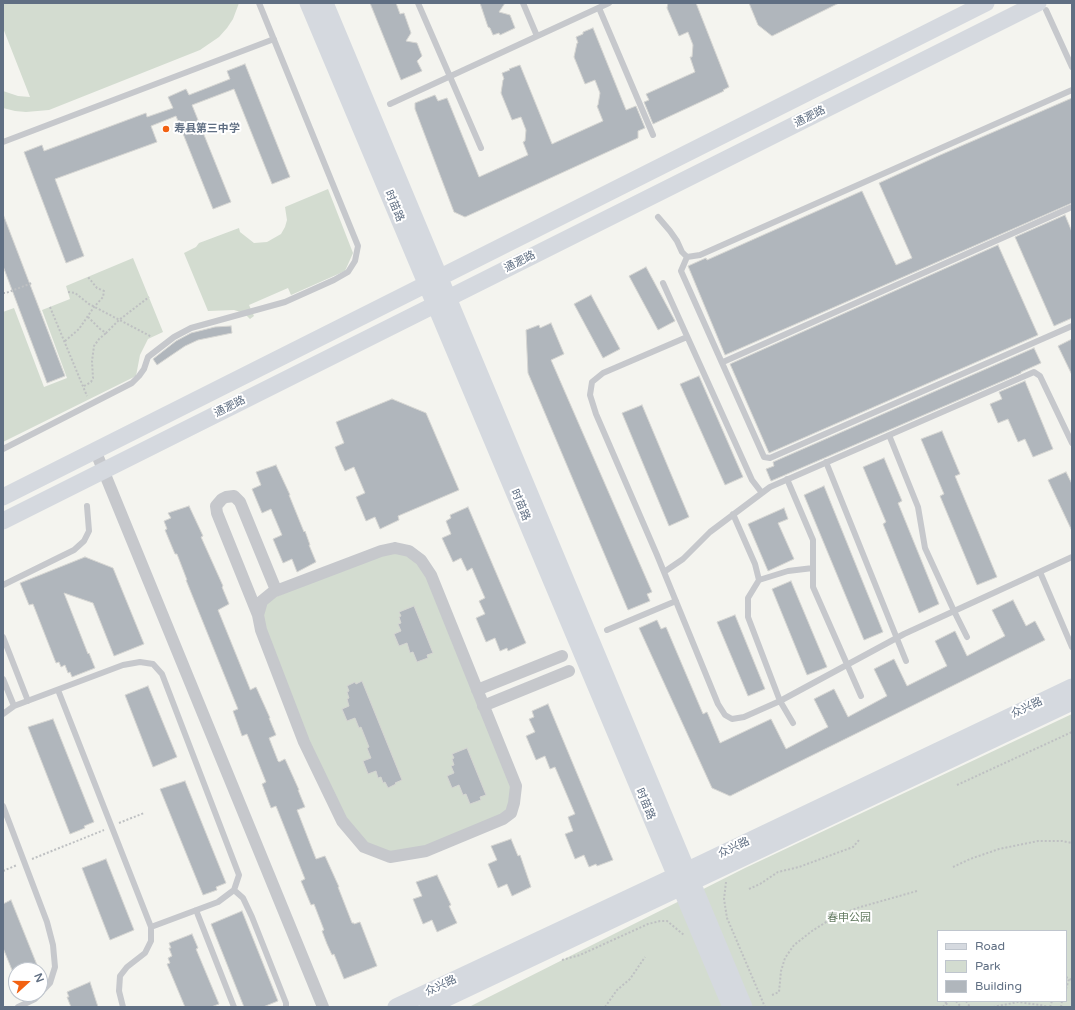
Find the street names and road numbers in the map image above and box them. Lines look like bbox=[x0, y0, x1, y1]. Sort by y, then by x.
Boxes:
street label: 通淝路 bbox=[792, 104, 828, 130]
street label: 时苗路 bbox=[381, 188, 407, 224]
street label: 通淝路 bbox=[502, 249, 538, 275]
street label: 通淝路 bbox=[212, 394, 248, 420]
street label: 时苗路 bbox=[507, 487, 533, 523]
street label: 众兴路 bbox=[1009, 695, 1045, 721]
street label: 时苗路 bbox=[632, 786, 658, 822]
street label: 众兴路 bbox=[716, 835, 752, 861]
street label: 众兴路 bbox=[423, 973, 459, 999]

